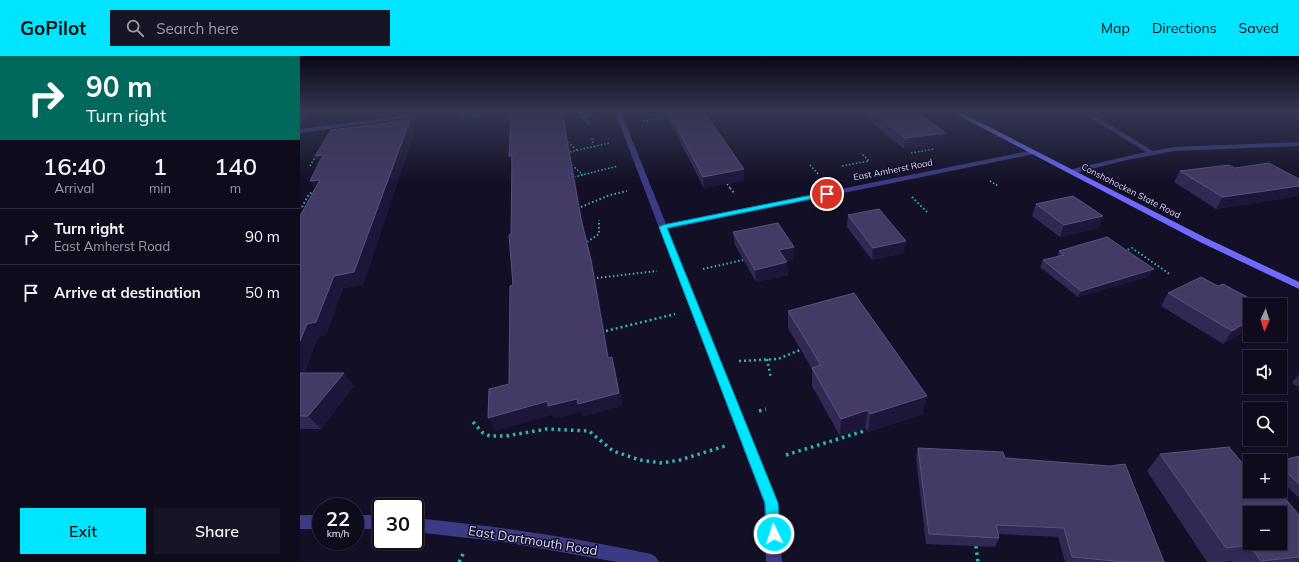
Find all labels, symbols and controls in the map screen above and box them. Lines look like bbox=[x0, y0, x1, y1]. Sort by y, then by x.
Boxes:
search box bbox=[110, 10, 390, 46]
text: GoPilot bbox=[20, 16, 86, 40]
icon: search bbox=[124, 17, 146, 39]
text: Search here bbox=[156, 19, 239, 38]
text: Map bbox=[1101, 19, 1130, 37]
text: Directions bbox=[1152, 19, 1217, 37]
text: Saved bbox=[1239, 19, 1279, 37]
text: 90 m bbox=[86, 69, 152, 104]
icon: right bbox=[20, 72, 72, 124]
text: Turn right bbox=[86, 104, 166, 127]
text: 16:40 bbox=[43, 151, 106, 181]
text: 1 bbox=[153, 151, 167, 181]
text: 140 bbox=[214, 151, 257, 181]
street label: East Amherst Road bbox=[852, 156, 933, 183]
street label: Conshohocken State Road bbox=[1080, 161, 1183, 220]
pin bbox=[810, 177, 844, 211]
text: Arrival bbox=[55, 180, 94, 196]
text: min bbox=[149, 180, 171, 196]
text: m bbox=[230, 180, 241, 196]
icon: arrive bbox=[816, 183, 838, 205]
text: Turn right bbox=[54, 219, 124, 238]
icon: right bbox=[20, 226, 42, 248]
text: 90 m bbox=[245, 227, 280, 246]
text: East Amherst Road bbox=[54, 238, 170, 254]
icon: arrive bbox=[20, 282, 42, 304]
text: Arrive at destination bbox=[54, 283, 201, 302]
text: 50 m bbox=[245, 283, 280, 302]
north arrow bbox=[1243, 298, 1287, 342]
map controls bbox=[1243, 298, 1287, 550]
button: sound bbox=[1243, 350, 1287, 394]
button: search bbox=[1243, 402, 1287, 446]
button: + bbox=[1243, 454, 1287, 498]
speed limit sign: 30 bbox=[372, 498, 424, 550]
text: 22 bbox=[326, 506, 350, 531]
button: − bbox=[1243, 506, 1287, 550]
button: Exit bbox=[20, 508, 146, 554]
button: Share bbox=[154, 508, 280, 554]
position arrow bbox=[753, 513, 795, 555]
street label: East Dartmouth Road bbox=[467, 522, 599, 558]
text: km/h bbox=[327, 527, 349, 540]

